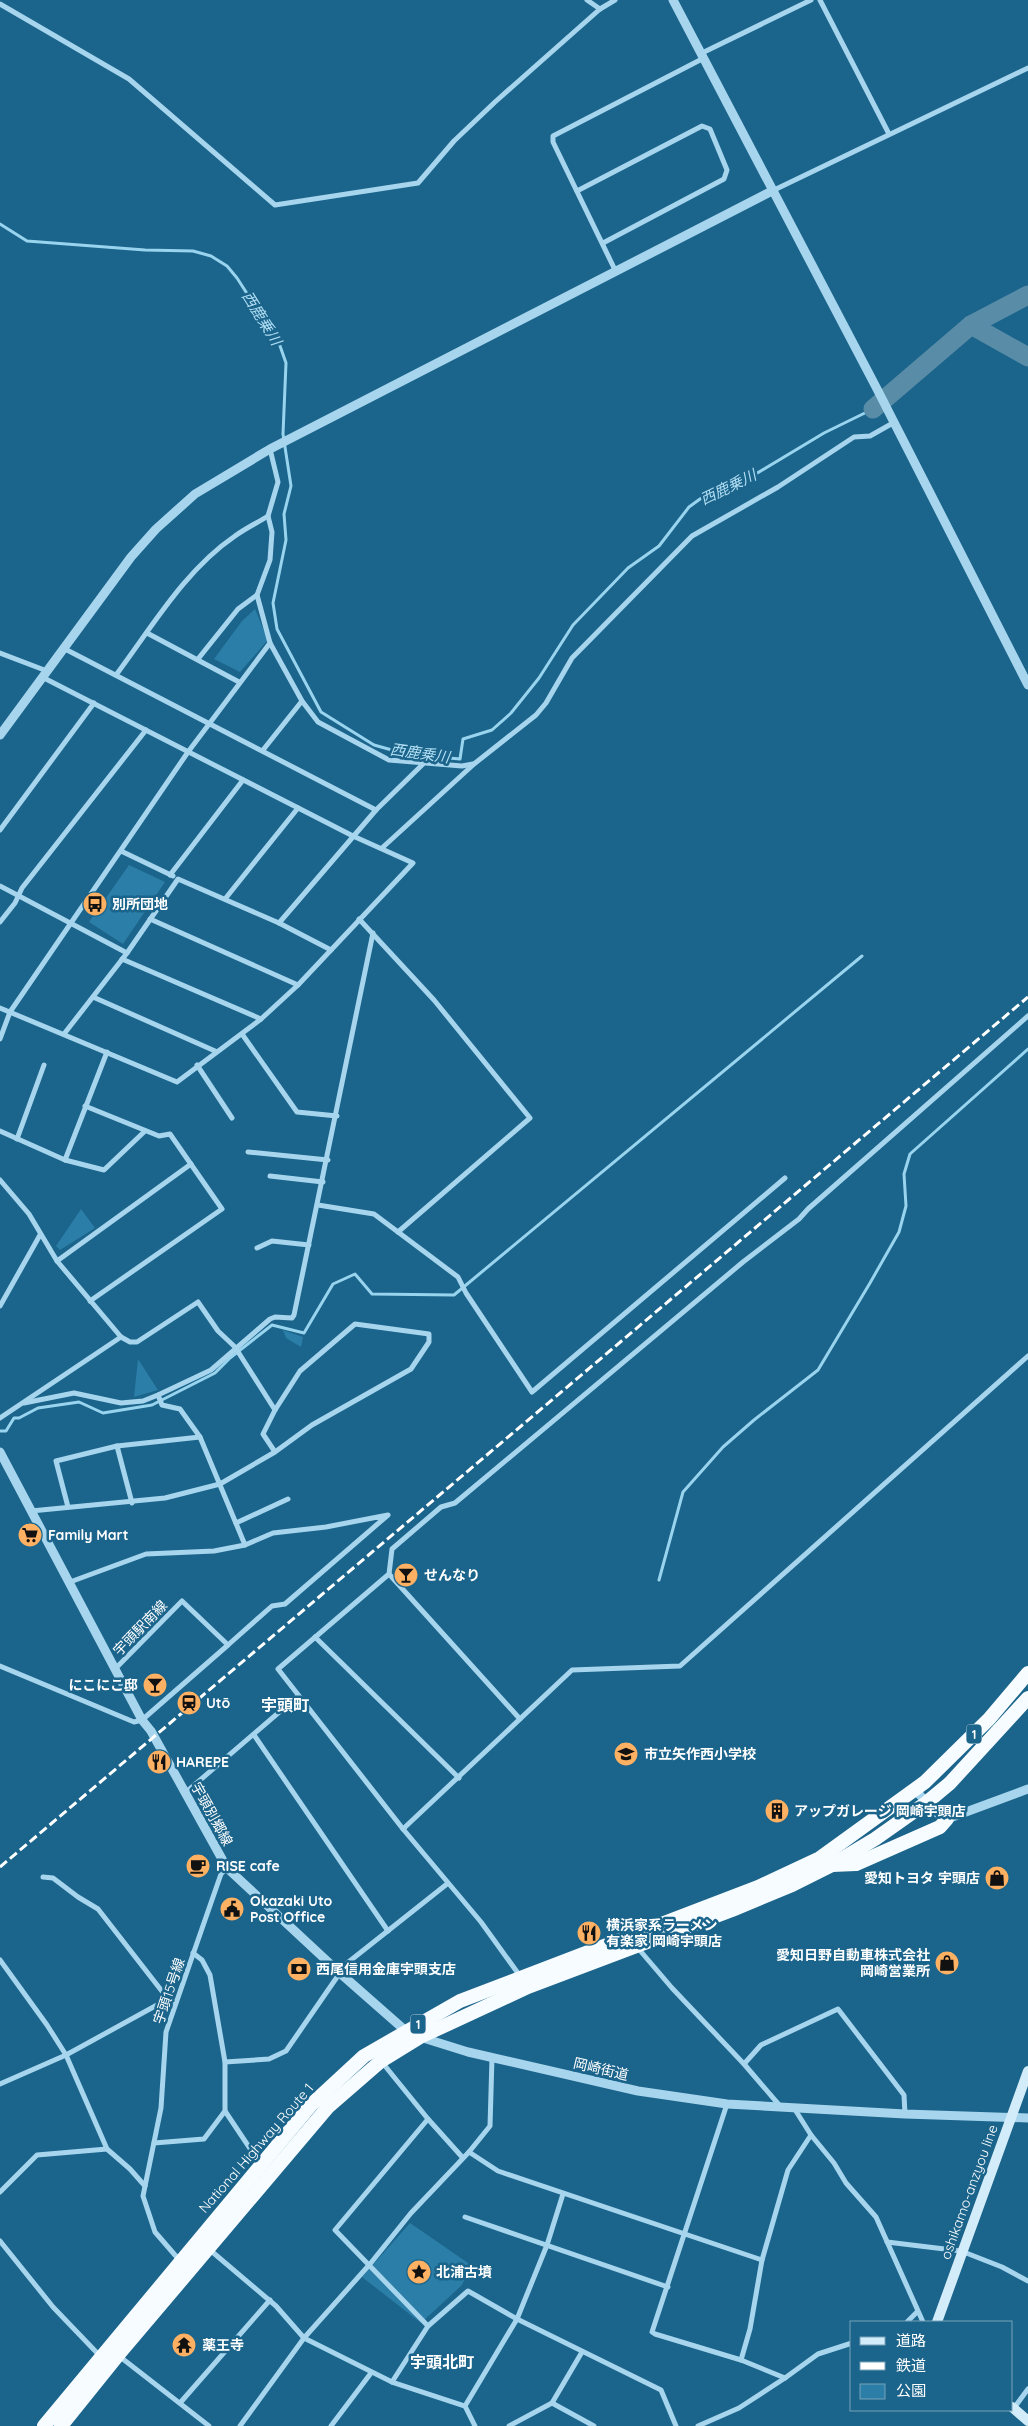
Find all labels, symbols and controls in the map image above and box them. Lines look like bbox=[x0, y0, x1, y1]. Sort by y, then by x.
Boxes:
water label: 西鹿乗川 bbox=[238, 288, 287, 350]
water label: 西鹿乗川 bbox=[697, 464, 761, 509]
water label: 西鹿乗川 bbox=[389, 739, 453, 767]
bus stop icon: 別所団地 bbox=[82, 891, 108, 917]
place label: 別所団地 bbox=[112, 895, 168, 913]
supermarket icon: Family Mart bbox=[17, 1522, 43, 1548]
place label: Family Mart bbox=[48, 1526, 129, 1544]
bar icon: せんなり bbox=[393, 1562, 419, 1588]
place label: せんなり bbox=[424, 1566, 480, 1584]
street label: 宇頭駅南線 bbox=[109, 1597, 171, 1659]
bar icon: にこにこ邸 bbox=[142, 1672, 168, 1698]
place label: にこにこ邸 bbox=[69, 1676, 138, 1694]
station icon: Utō bbox=[176, 1690, 202, 1716]
place label: Utō bbox=[206, 1694, 231, 1712]
district label: 宇頭町 bbox=[261, 1695, 309, 1715]
road number: 1 bbox=[966, 1725, 982, 1744]
school or university icon: 市立矢作西小学校 bbox=[613, 1741, 639, 1767]
place label: 市立矢作西小学校 bbox=[644, 1745, 756, 1763]
restaurant icon: HAREPE bbox=[146, 1749, 172, 1775]
place label: HAREPE bbox=[176, 1753, 229, 1771]
street label: 宇頭別郷線 bbox=[187, 1779, 237, 1849]
building icon: アップガレージ 岡崎宇頭店 bbox=[764, 1798, 790, 1824]
place label: アップガレージ 岡崎宇頭店 bbox=[794, 1802, 966, 1820]
cafe icon: RISE cafe bbox=[185, 1853, 211, 1879]
place label: RISE cafe bbox=[216, 1857, 280, 1875]
shop icon: 愛知トヨタ 宇頭店 bbox=[984, 1865, 1010, 1891]
place label: 愛知トヨタ 宇頭店 bbox=[864, 1869, 980, 1887]
place label: Okazaki Uto Post Office bbox=[250, 1892, 333, 1926]
public building icon: Okazaki Uto Post Office bbox=[219, 1896, 245, 1922]
place label: 横浜家系ラーメン 有楽家 岡崎宇頭店 bbox=[606, 1916, 722, 1950]
restaurant icon: 横浜家系ラーメン 有楽家 岡崎宇頭店 bbox=[576, 1920, 602, 1946]
place label: 愛知日野自動車株式会社 岡崎営業所 bbox=[776, 1946, 930, 1980]
shop icon: 愛知日野自動車株式会社 岡崎営業所 bbox=[934, 1950, 960, 1976]
street label: 宇頭15号線 bbox=[149, 1956, 189, 2026]
bank icon: 西尾信用金庫宇頭支店 bbox=[286, 1956, 312, 1982]
place label: 西尾信用金庫宇頭支店 bbox=[316, 1960, 456, 1978]
road number: 1 bbox=[410, 2015, 426, 2034]
street label: 岡崎街道 bbox=[572, 2054, 630, 2084]
street label: National Highway Route 1 bbox=[195, 2079, 317, 2217]
street label: oshikamo-anzyou line bbox=[936, 2122, 1002, 2262]
place icon: 北浦古墳 bbox=[406, 2259, 432, 2285]
place label: 北浦古墳 bbox=[436, 2263, 492, 2281]
legend bbox=[850, 2321, 1013, 2411]
text: 道路 bbox=[896, 2331, 926, 2350]
temple icon: 薬王寺 bbox=[171, 2332, 197, 2358]
place label: 薬王寺 bbox=[202, 2336, 244, 2354]
district label: 宇頭北町 bbox=[410, 2352, 474, 2372]
text: 鉄道 bbox=[896, 2356, 926, 2375]
text: 公園 bbox=[896, 2381, 926, 2400]

